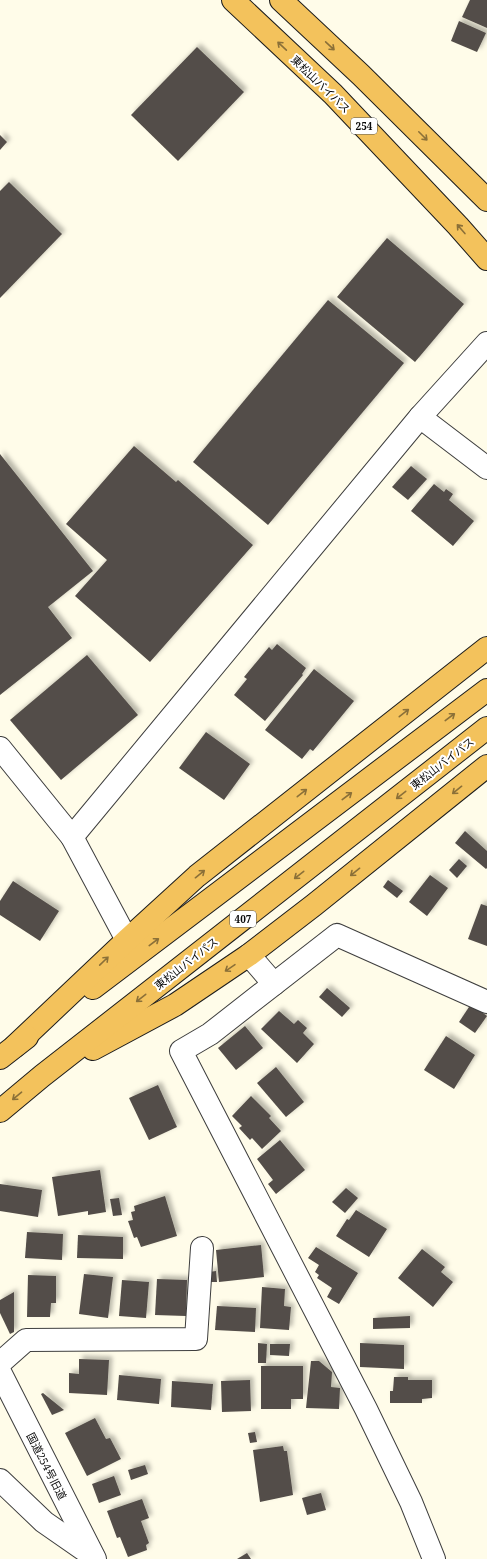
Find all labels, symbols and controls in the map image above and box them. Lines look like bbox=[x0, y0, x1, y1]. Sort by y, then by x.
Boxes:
one-way arrow bbox=[325, 41, 335, 51]
one-way arrow bbox=[277, 42, 288, 51]
street label: 東松山バイパス bbox=[288, 52, 354, 116]
road number: 254 bbox=[351, 118, 377, 134]
one-way arrow bbox=[418, 131, 428, 141]
one-way arrow bbox=[457, 224, 466, 234]
one-way arrow bbox=[399, 709, 410, 717]
one-way arrow bbox=[445, 713, 456, 722]
street label: 東松山バイパス bbox=[407, 733, 477, 793]
one-way arrow bbox=[451, 786, 462, 795]
one-way arrow bbox=[297, 789, 308, 798]
one-way arrow bbox=[396, 791, 407, 799]
one-way arrow bbox=[341, 792, 352, 800]
one-way arrow bbox=[350, 867, 361, 876]
one-way arrow bbox=[195, 869, 205, 878]
one-way arrow bbox=[293, 871, 304, 879]
road number: 407 bbox=[230, 911, 256, 927]
street label: 東松山バイパス bbox=[151, 933, 221, 993]
one-way arrow bbox=[149, 938, 160, 947]
one-way arrow bbox=[99, 957, 109, 966]
one-way arrow bbox=[225, 964, 236, 972]
one-way arrow bbox=[136, 994, 147, 1003]
one-way arrow bbox=[12, 1092, 23, 1101]
street label: 国道254号旧道 bbox=[24, 1430, 70, 1502]

